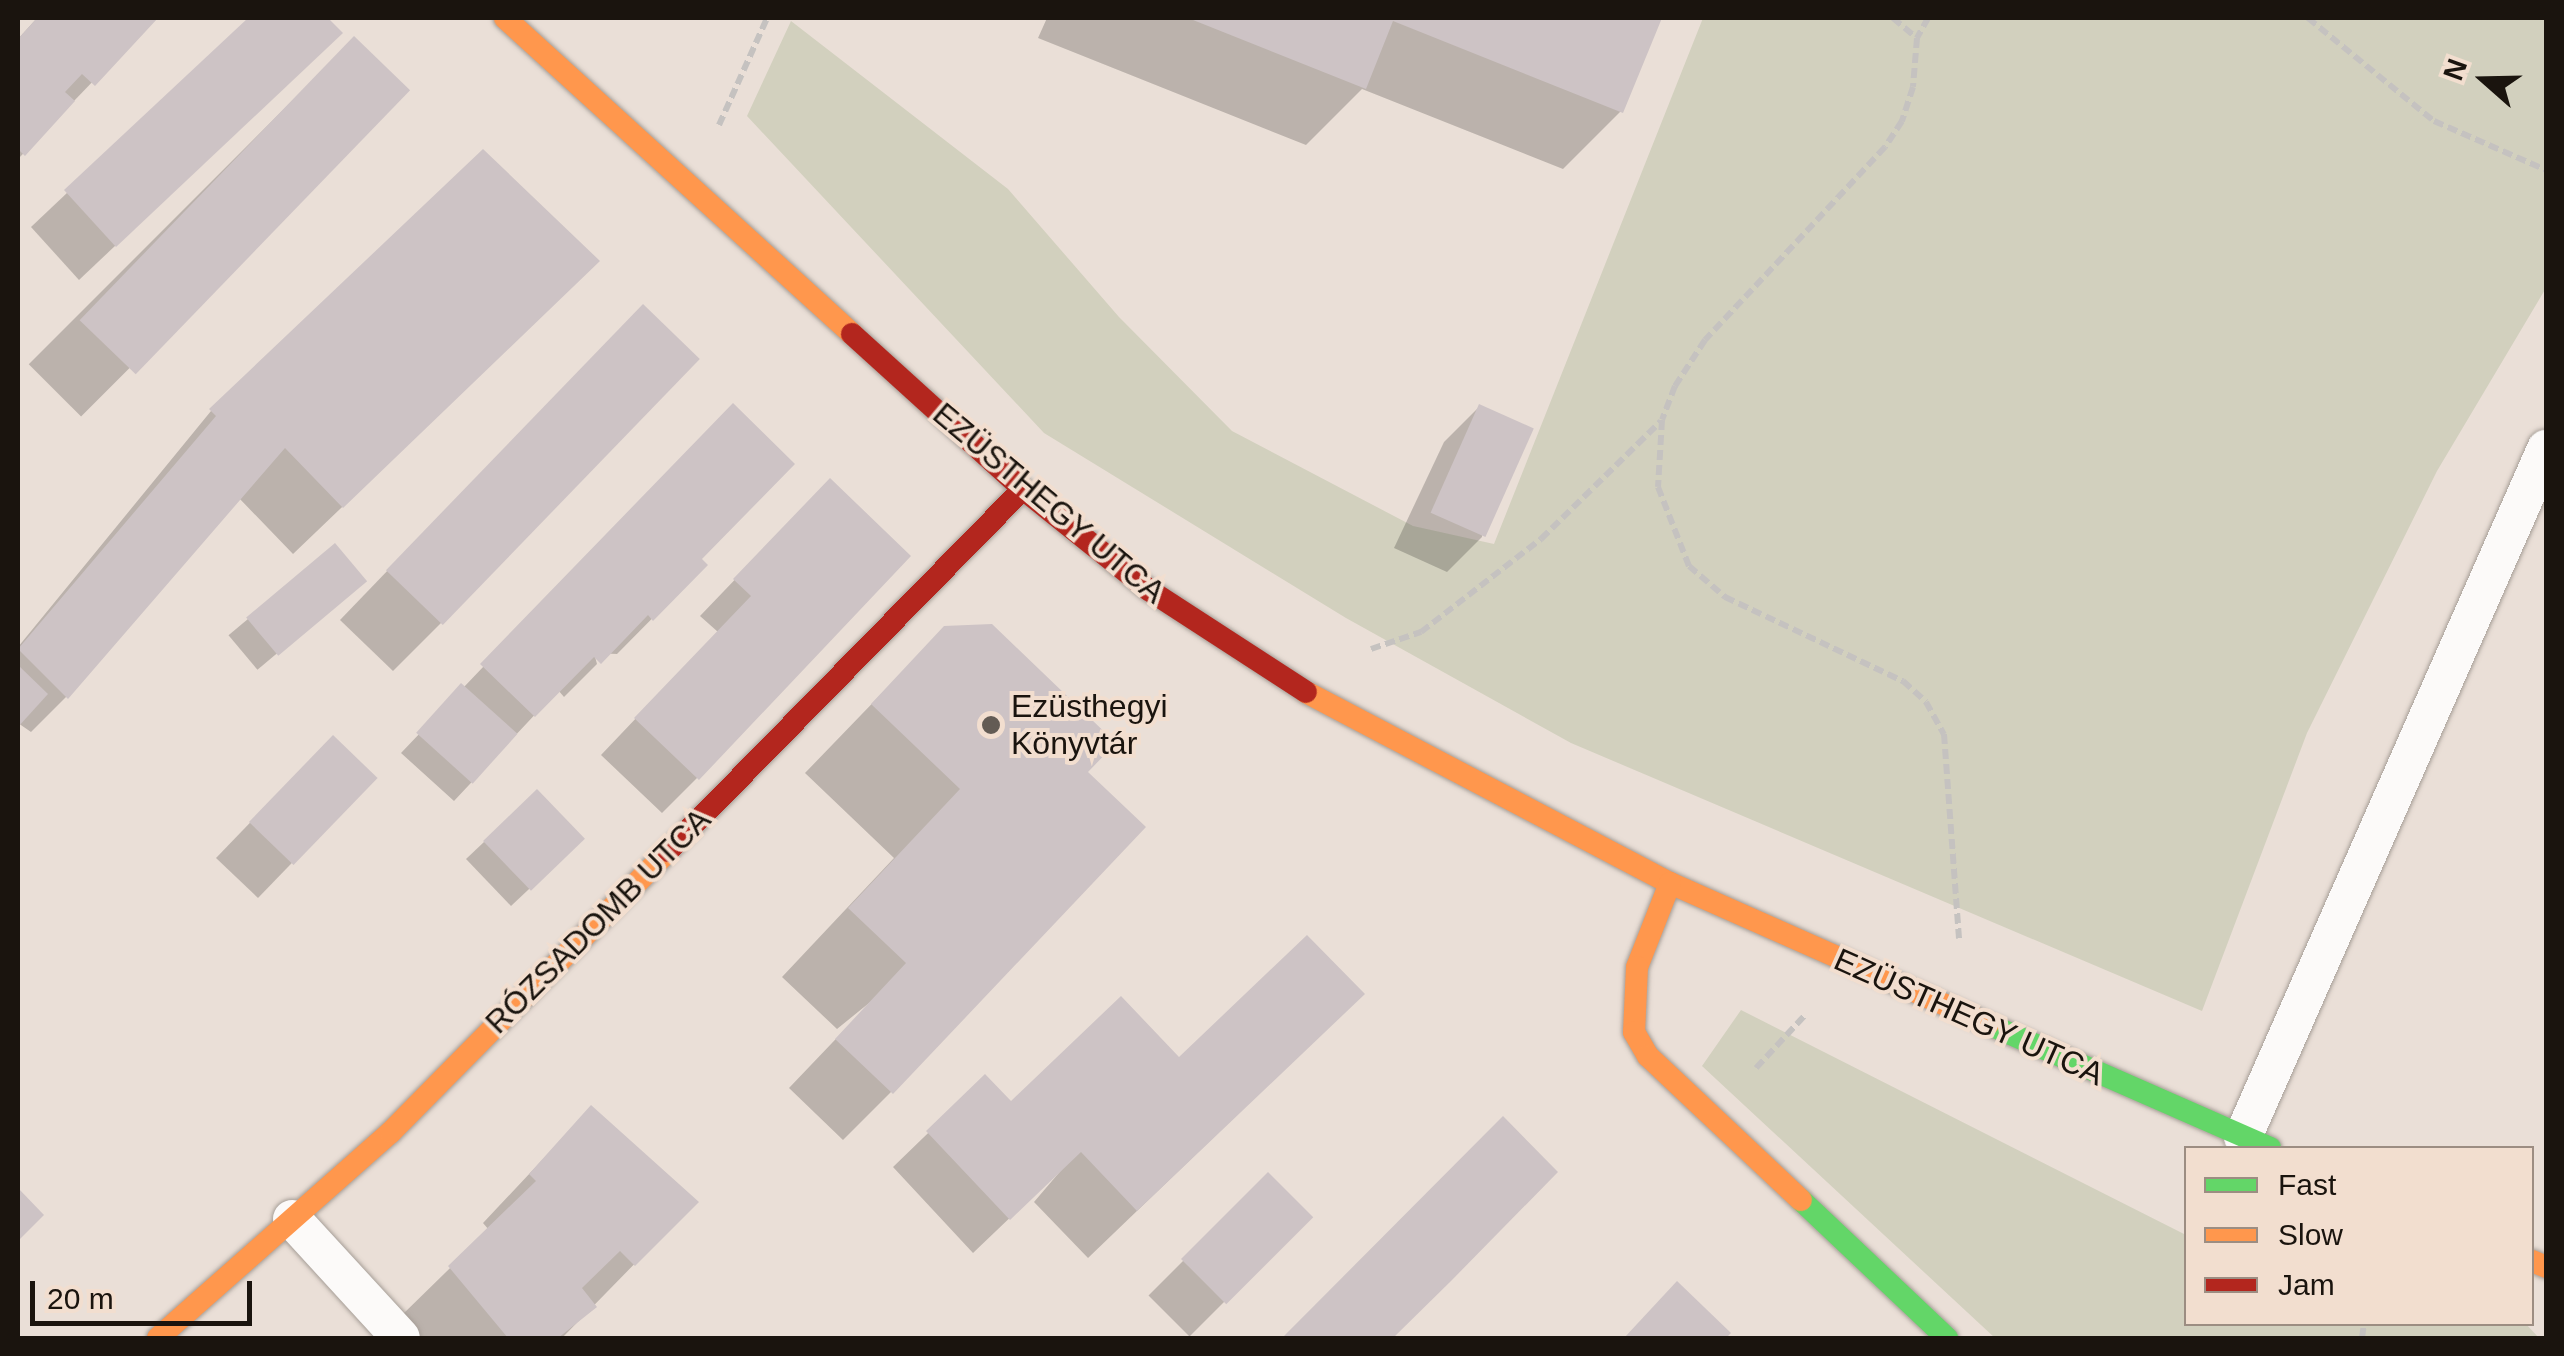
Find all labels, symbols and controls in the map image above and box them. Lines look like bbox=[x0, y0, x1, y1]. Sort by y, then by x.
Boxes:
north arrow bbox=[2434, 30, 2534, 130]
text: N bbox=[2437, 55, 2473, 84]
street label: EZÜSTHEGY UTCA bbox=[925, 395, 1173, 611]
place label: Ezüsthegyi Könyvtár bbox=[1011, 688, 1168, 763]
marker: Ezüsthegyi Könyvtár bbox=[980, 714, 1002, 736]
street label: RÓZSADOMB UTCA bbox=[478, 801, 718, 1041]
street label: EZÜSTHEGY UTCA bbox=[1828, 940, 2110, 1094]
legend bbox=[2184, 1146, 2534, 1326]
text: Fast bbox=[2278, 1168, 2336, 1201]
text: Slow bbox=[2278, 1218, 2343, 1251]
scale bar bbox=[35, 1261, 258, 1323]
text: Jam bbox=[2278, 1268, 2335, 1301]
text: 20 m bbox=[47, 1282, 114, 1315]

